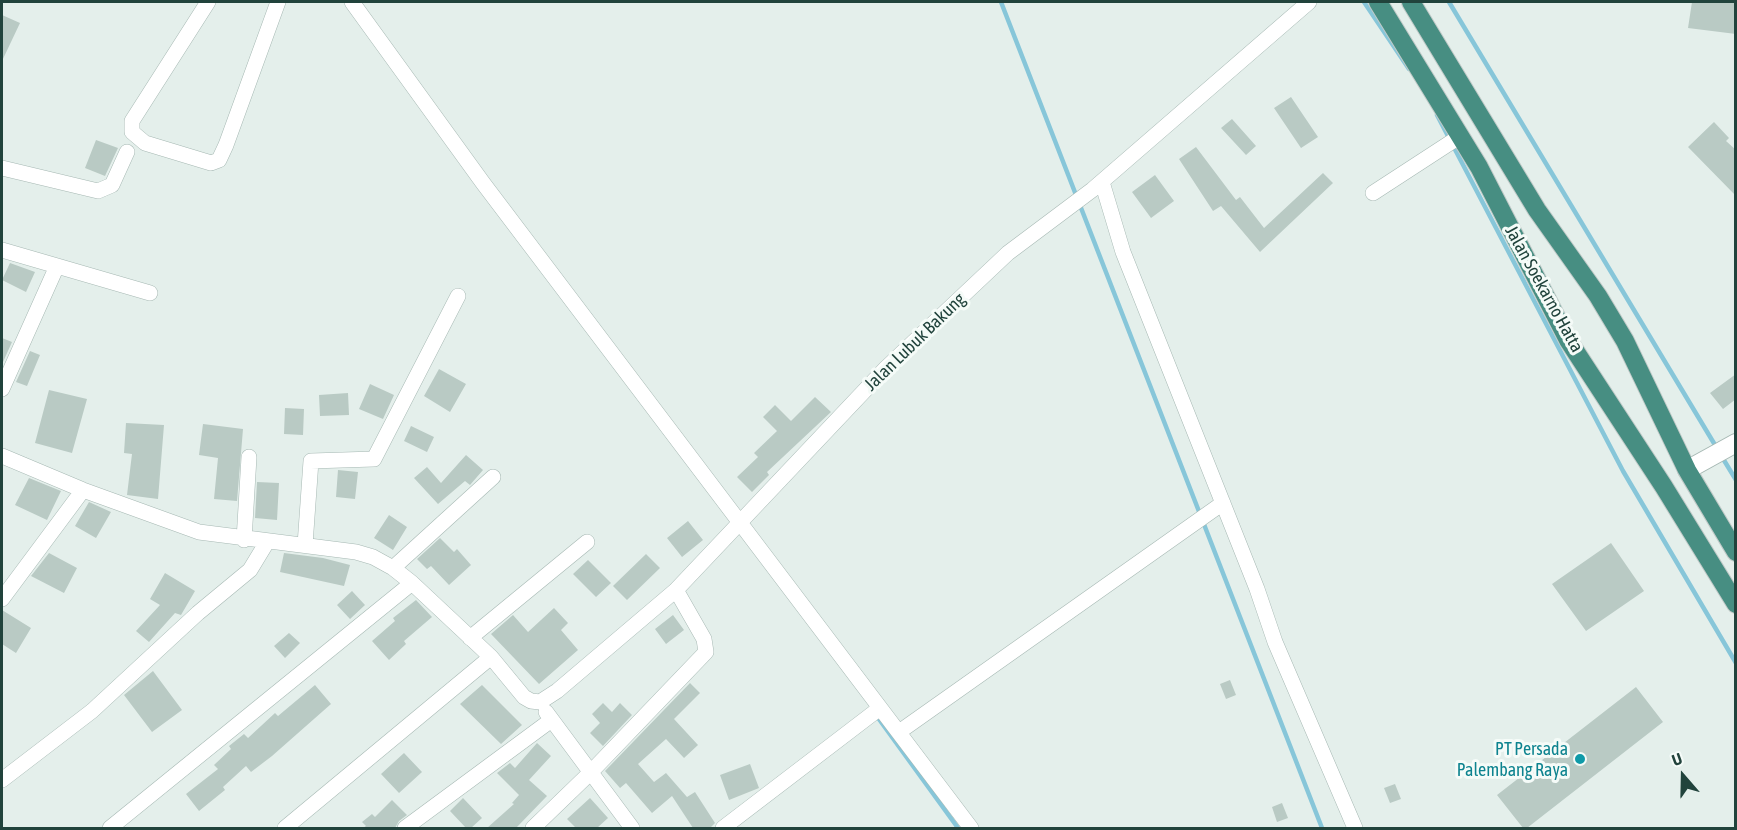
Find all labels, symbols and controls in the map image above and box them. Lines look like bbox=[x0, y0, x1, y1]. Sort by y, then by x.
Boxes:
street label: Jalan Soekarno Hatta bbox=[1500, 222, 1588, 356]
street label: Jalan Lubuk Bakung bbox=[860, 288, 970, 396]
place label: PT Persada Palembang Raya bbox=[1457, 738, 1568, 780]
north arrow bbox=[1653, 746, 1713, 806]
text: U bbox=[1669, 749, 1684, 769]
marker: PT Persada Palembang Raya bbox=[1573, 752, 1587, 766]

